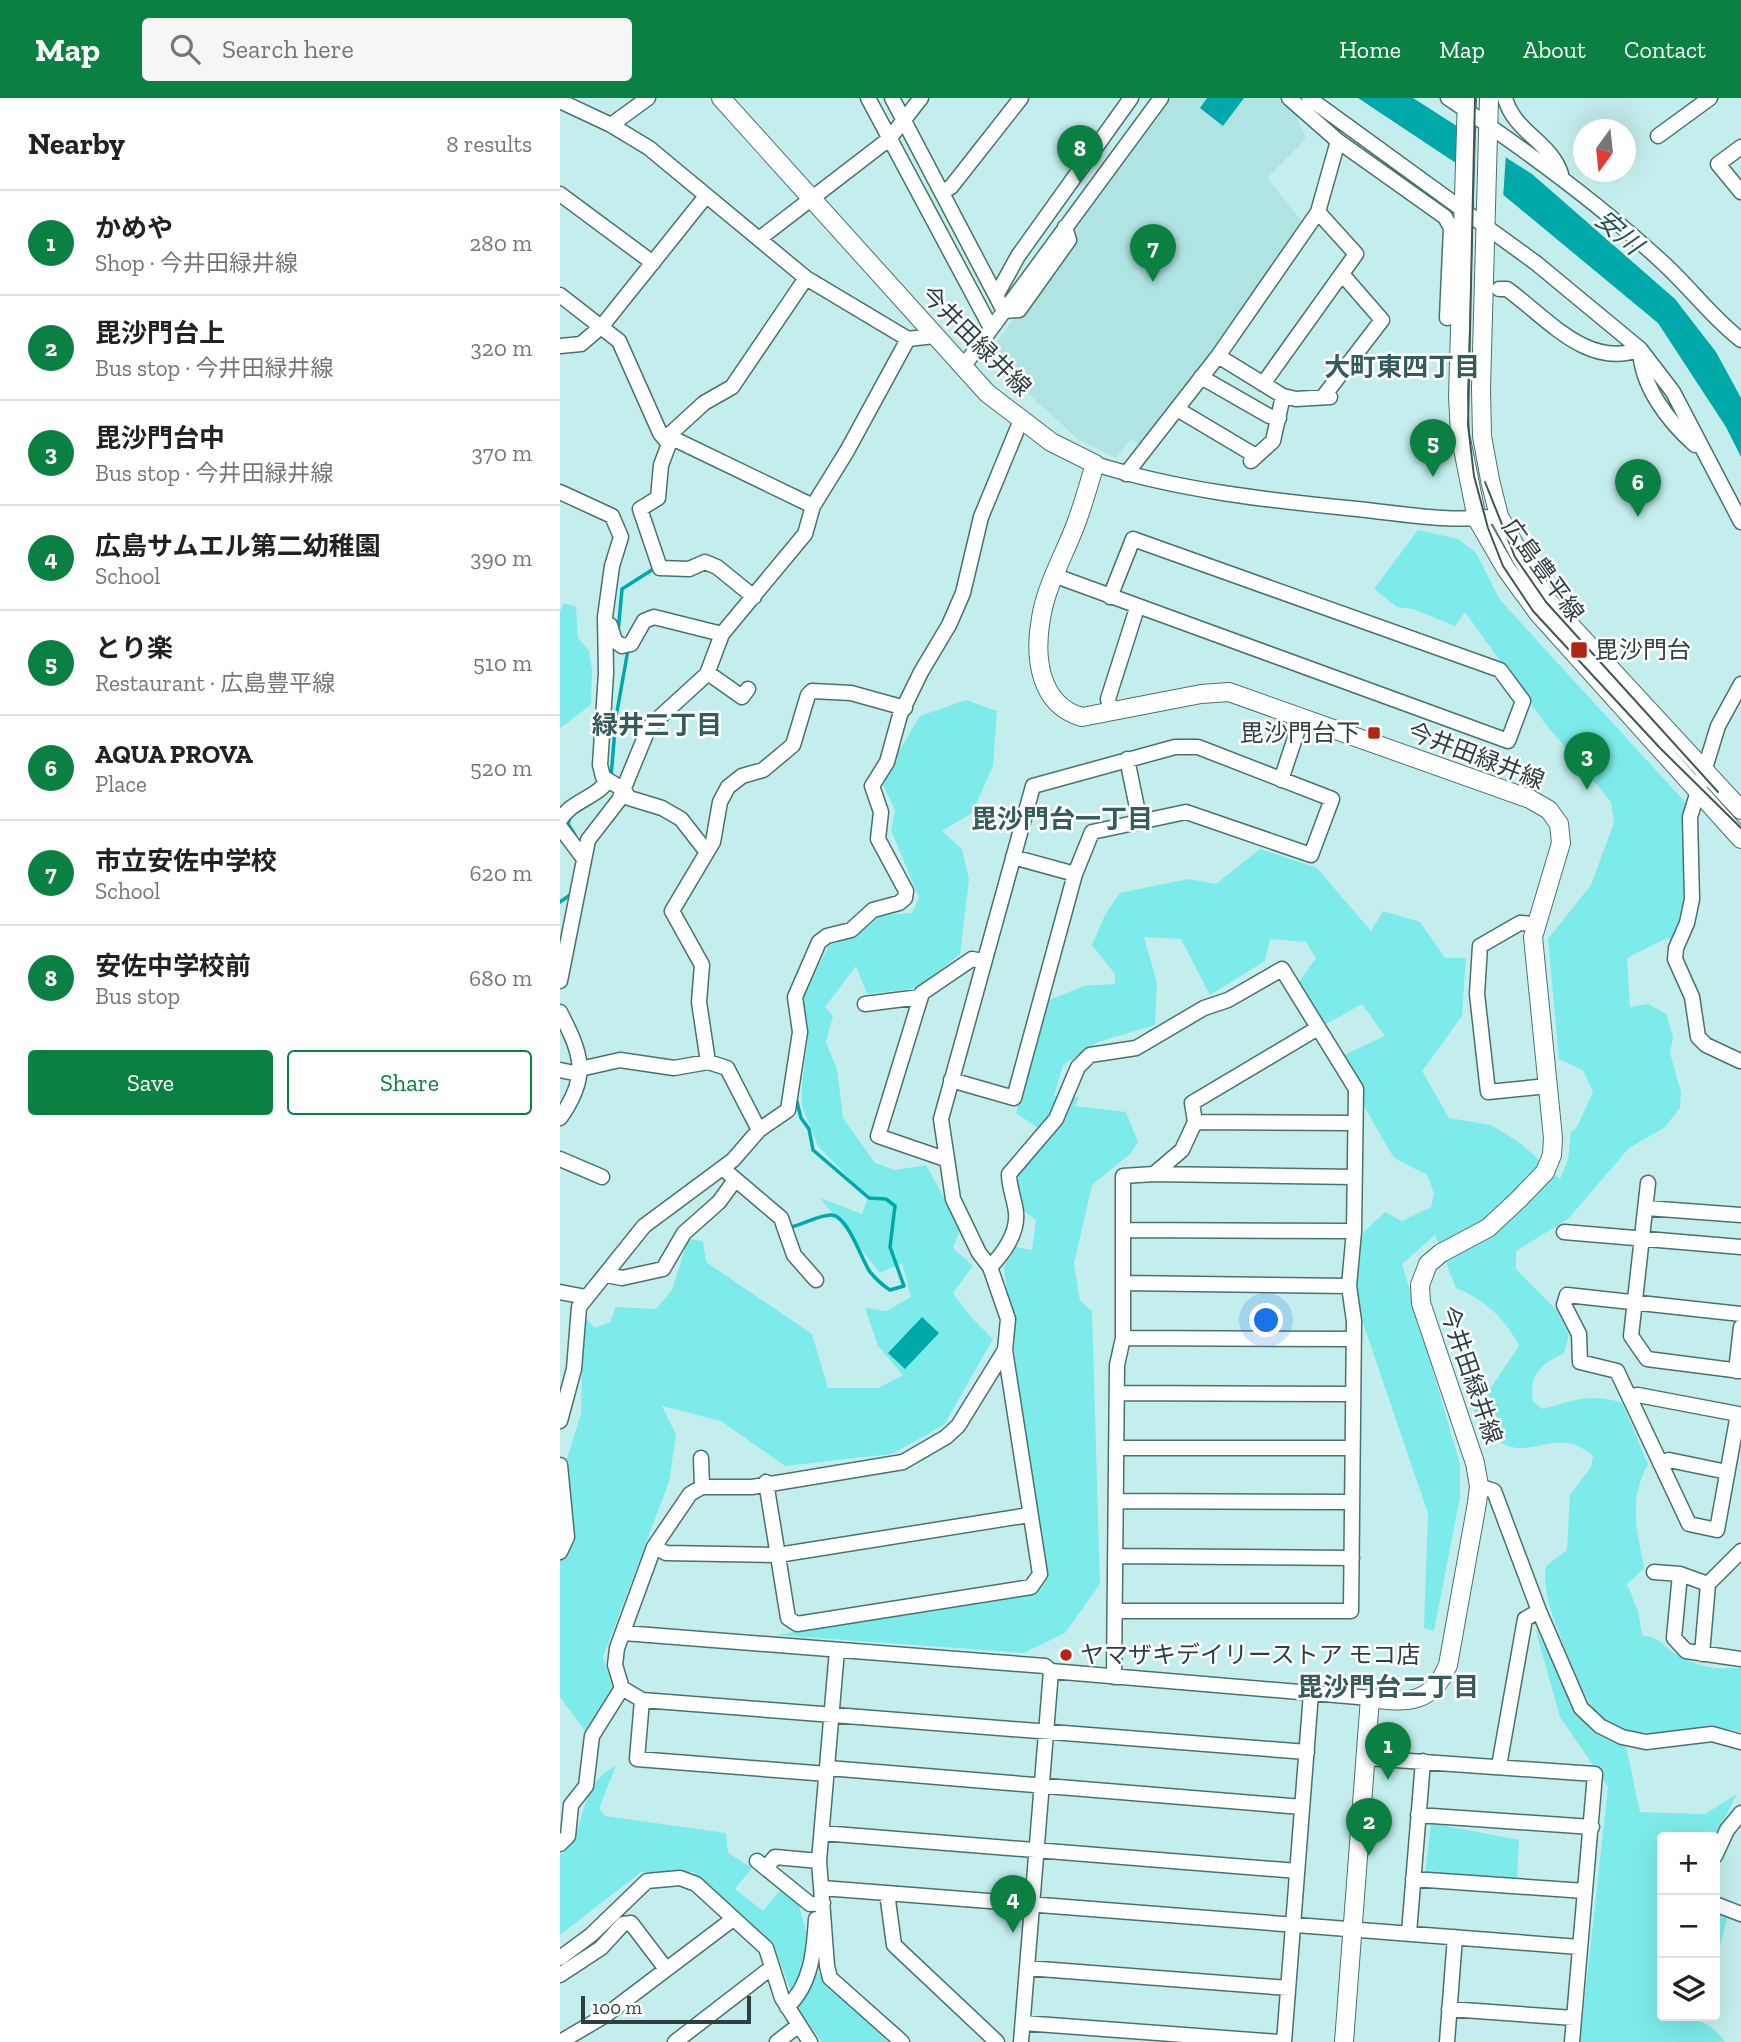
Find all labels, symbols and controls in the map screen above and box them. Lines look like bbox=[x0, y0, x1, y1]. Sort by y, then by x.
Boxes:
search box bbox=[142, 18, 632, 81]
text: Map bbox=[35, 30, 100, 69]
icon: search bbox=[166, 30, 204, 68]
text: Search here bbox=[222, 33, 354, 65]
text: Home bbox=[1339, 35, 1401, 64]
text: Map bbox=[1439, 35, 1485, 64]
text: About bbox=[1523, 35, 1586, 64]
text: Contact bbox=[1624, 35, 1706, 64]
north arrow bbox=[1573, 119, 1636, 182]
pin: 8 bbox=[1057, 125, 1103, 183]
text: Nearby bbox=[28, 126, 125, 162]
text: 8 results bbox=[446, 130, 532, 158]
water label: 安川 bbox=[1589, 203, 1651, 263]
text: かめや bbox=[95, 212, 173, 244]
pin: 7 bbox=[1130, 224, 1176, 282]
text: 1 bbox=[46, 229, 56, 257]
text: 280 m bbox=[469, 229, 532, 257]
text: Shop · 今井田緑井線 bbox=[95, 249, 298, 277]
street label: 今井田緑井線 bbox=[915, 279, 1038, 402]
text: 毘沙門台上 bbox=[95, 317, 225, 349]
text: 2 bbox=[45, 334, 57, 362]
text: 320 m bbox=[471, 334, 532, 362]
district label: 大町東四丁目 bbox=[1324, 351, 1480, 383]
text: Bus stop · 今井田緑井線 bbox=[95, 354, 334, 382]
pin: 5 bbox=[1410, 419, 1456, 477]
text: 毘沙門台中 bbox=[95, 422, 225, 454]
text: 3 bbox=[45, 439, 57, 467]
text: 370 m bbox=[472, 439, 532, 467]
text: Bus stop · 今井田緑井線 bbox=[95, 459, 334, 487]
pin: 6 bbox=[1615, 459, 1661, 517]
street label: 広島豊平線 bbox=[1496, 513, 1590, 627]
text: 広島サムエル第二幼稚園 bbox=[95, 530, 380, 562]
text: 4 bbox=[44, 544, 58, 572]
text: 390 m bbox=[470, 544, 532, 572]
text: School bbox=[95, 562, 160, 590]
text: とり楽 bbox=[95, 632, 173, 664]
place label: 毘沙門台 bbox=[1595, 635, 1691, 664]
marker: 毘沙門台 bbox=[1569, 640, 1589, 660]
text: 5 bbox=[45, 649, 57, 677]
text: 510 m bbox=[473, 649, 532, 677]
text: Restaurant · 広島豊平線 bbox=[95, 669, 335, 697]
district label: 緑井三丁目 bbox=[592, 709, 722, 741]
street label: 今井田緑井線 bbox=[1404, 716, 1549, 795]
place label: 毘沙門台下 bbox=[1240, 718, 1360, 747]
marker: 毘沙門台下 bbox=[1366, 725, 1382, 741]
pin: 3 bbox=[1564, 732, 1610, 790]
text: AQUA PROVA bbox=[95, 738, 253, 770]
text: 6 bbox=[45, 754, 57, 782]
text: 520 m bbox=[470, 754, 532, 782]
text: Place bbox=[95, 770, 147, 798]
district label: 毘沙門台一丁目 bbox=[971, 803, 1153, 835]
text: 市立安佐中学校 bbox=[95, 845, 277, 877]
text: 7 bbox=[45, 859, 57, 887]
text: 620 m bbox=[470, 859, 532, 887]
text: School bbox=[95, 877, 160, 905]
text: 安佐中学校前 bbox=[95, 950, 251, 982]
text: 8 bbox=[45, 964, 57, 992]
text: 680 m bbox=[469, 964, 532, 992]
text: Bus stop bbox=[95, 982, 180, 1010]
button: Save bbox=[28, 1050, 273, 1115]
button: Share bbox=[287, 1050, 532, 1115]
street label: 今井田緑井線 bbox=[1434, 1302, 1509, 1448]
your location bbox=[1249, 1303, 1283, 1337]
place label: ヤマザキデイリーストア モコ店 bbox=[1080, 1640, 1420, 1669]
marker: ヤマザキデイリーストア モコ店 bbox=[1058, 1647, 1074, 1663]
district label: 毘沙門台二丁目 bbox=[1297, 1671, 1479, 1703]
pin: 1 bbox=[1365, 1722, 1411, 1780]
pin: 2 bbox=[1346, 1798, 1392, 1856]
map controls bbox=[1657, 1832, 1720, 2021]
button: + bbox=[1657, 1832, 1720, 1895]
pin: 4 bbox=[990, 1875, 1036, 1933]
button: − bbox=[1657, 1895, 1720, 1958]
button: layers bbox=[1657, 1958, 1720, 2021]
scale bar bbox=[581, 1993, 751, 2025]
text: 100 m bbox=[592, 1996, 642, 2019]

